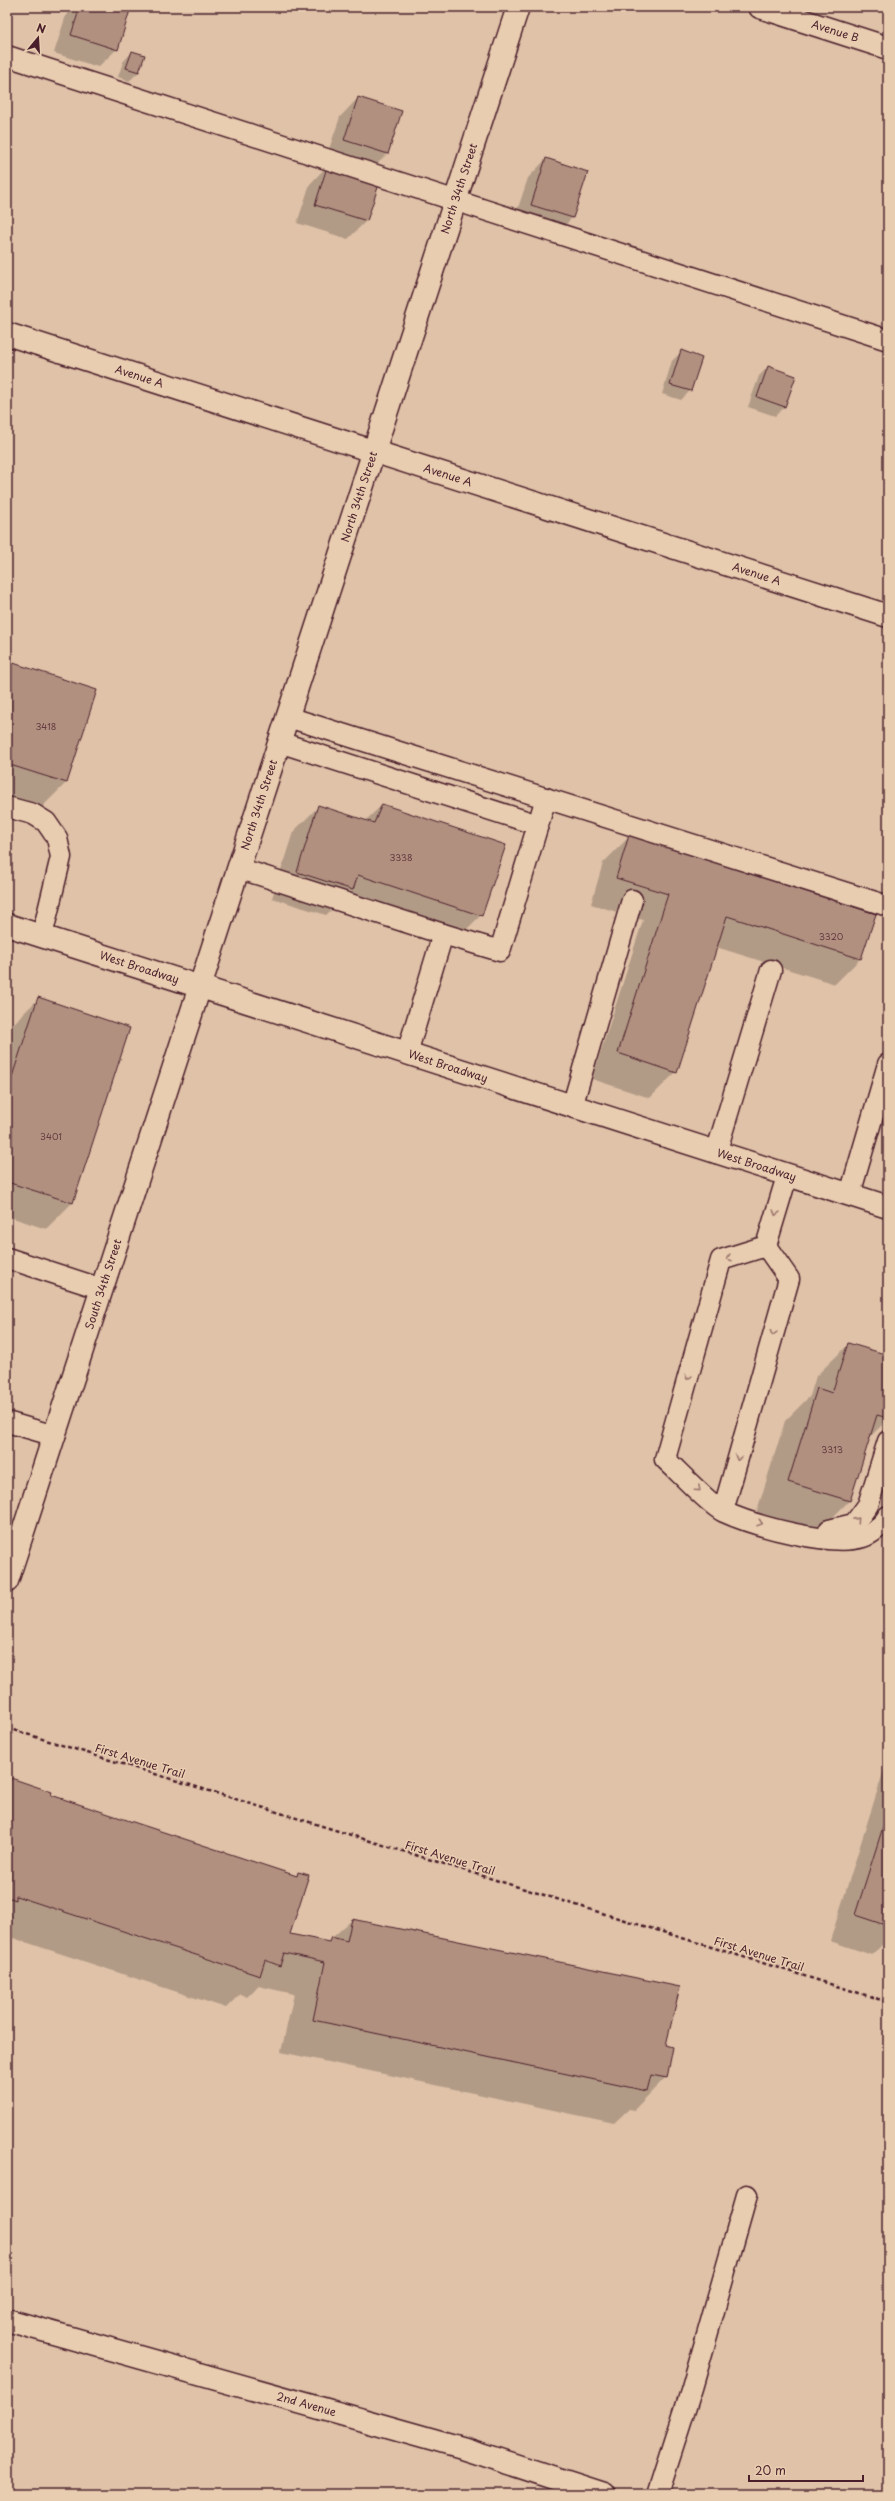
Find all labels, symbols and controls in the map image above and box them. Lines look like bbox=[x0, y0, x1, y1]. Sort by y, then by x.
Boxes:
street label: Avenue B bbox=[810, 15, 861, 46]
north arrow bbox=[18, 18, 58, 58]
text: N bbox=[34, 19, 48, 38]
street label: North 34th Street bbox=[436, 141, 481, 236]
street label: Avenue A bbox=[113, 360, 167, 392]
street label: North 34th Street bbox=[336, 449, 381, 544]
street label: Avenue A bbox=[422, 459, 475, 491]
street label: Avenue A bbox=[730, 558, 784, 589]
house number: 3418 bbox=[36, 719, 56, 733]
street label: North 34th Street bbox=[236, 757, 281, 852]
house number: 3338 bbox=[389, 850, 413, 864]
house number: 3320 bbox=[819, 929, 844, 943]
street label: West Broadway bbox=[98, 946, 181, 988]
street label: West Broadway bbox=[406, 1045, 490, 1086]
house number: 3401 bbox=[40, 1129, 62, 1143]
street label: West Broadway bbox=[715, 1144, 799, 1185]
one-way arrow bbox=[772, 1209, 781, 1216]
street label: South 34th Street bbox=[80, 1237, 125, 1331]
one-way arrow bbox=[726, 1253, 733, 1262]
one-way arrow bbox=[769, 1329, 778, 1336]
one-way arrow bbox=[684, 1374, 693, 1381]
house number: 3313 bbox=[821, 1442, 843, 1456]
one-way arrow bbox=[734, 1454, 743, 1461]
one-way arrow bbox=[693, 1485, 701, 1492]
one-way arrow bbox=[852, 1517, 859, 1524]
one-way arrow bbox=[756, 1518, 763, 1527]
street label: First Avenue Trail bbox=[93, 1739, 187, 1782]
street label: First Avenue Trail bbox=[403, 1836, 497, 1879]
street label: First Avenue Trail bbox=[712, 1932, 806, 1975]
street label: 2nd Avenue bbox=[275, 2387, 338, 2420]
scale bar bbox=[749, 2457, 863, 2483]
text: 20 m bbox=[755, 2461, 786, 2479]

